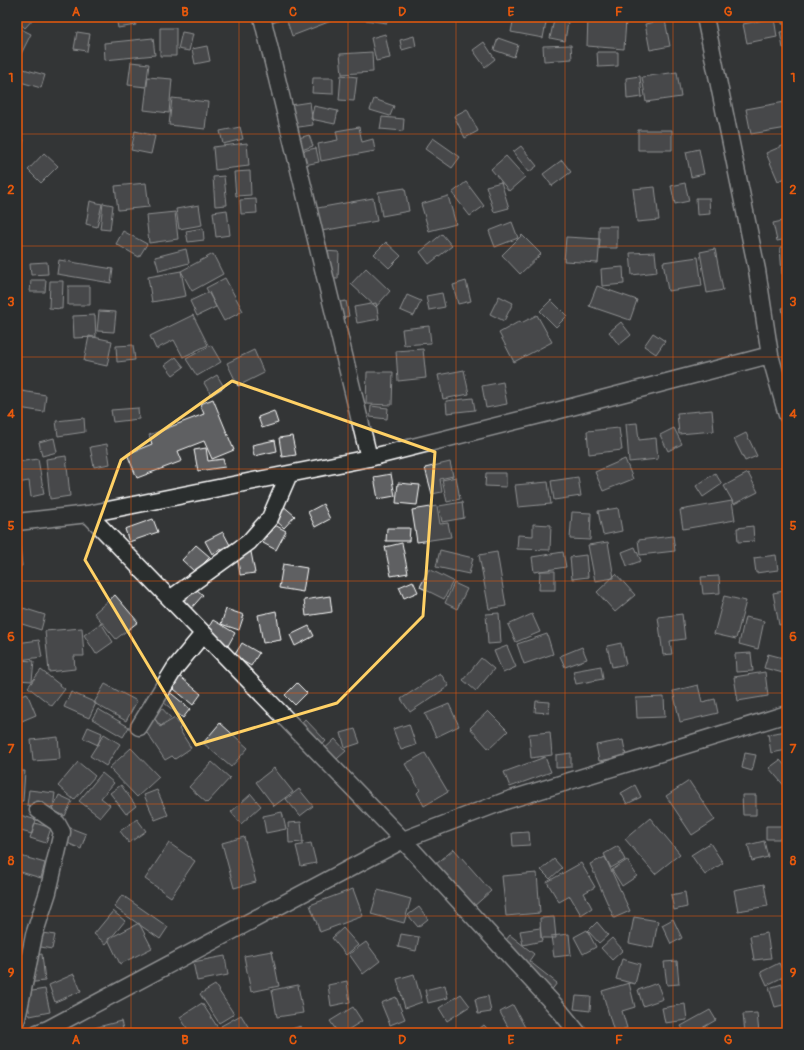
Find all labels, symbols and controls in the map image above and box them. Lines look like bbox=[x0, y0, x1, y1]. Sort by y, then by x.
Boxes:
text: A bbox=[72, 4, 81, 20]
text: B bbox=[181, 4, 189, 20]
text: C bbox=[289, 4, 297, 20]
text: D bbox=[398, 4, 406, 20]
text: E bbox=[508, 4, 515, 20]
text: F bbox=[615, 4, 623, 20]
text: G bbox=[724, 4, 733, 20]
text: 1 bbox=[8, 70, 14, 86]
text: 1 bbox=[790, 70, 796, 86]
text: 2 bbox=[7, 182, 15, 198]
text: 2 bbox=[789, 182, 797, 198]
text: 3 bbox=[7, 294, 15, 310]
text: 3 bbox=[789, 294, 797, 310]
text: 4 bbox=[7, 406, 15, 422]
text: 4 bbox=[789, 406, 797, 422]
text: 5 bbox=[7, 518, 15, 534]
text: 5 bbox=[789, 518, 797, 534]
text: 6 bbox=[7, 629, 15, 645]
text: 6 bbox=[789, 629, 797, 645]
text: 7 bbox=[8, 741, 15, 757]
text: 7 bbox=[790, 741, 797, 757]
text: 8 bbox=[8, 853, 15, 869]
text: 8 bbox=[790, 853, 797, 869]
text: 9 bbox=[8, 965, 15, 981]
text: 9 bbox=[790, 965, 797, 981]
text: A bbox=[72, 1032, 81, 1048]
text: B bbox=[181, 1032, 189, 1048]
text: C bbox=[289, 1032, 297, 1048]
text: D bbox=[398, 1032, 406, 1048]
text: E bbox=[508, 1032, 515, 1048]
text: F bbox=[615, 1032, 623, 1048]
text: G bbox=[724, 1032, 733, 1048]

